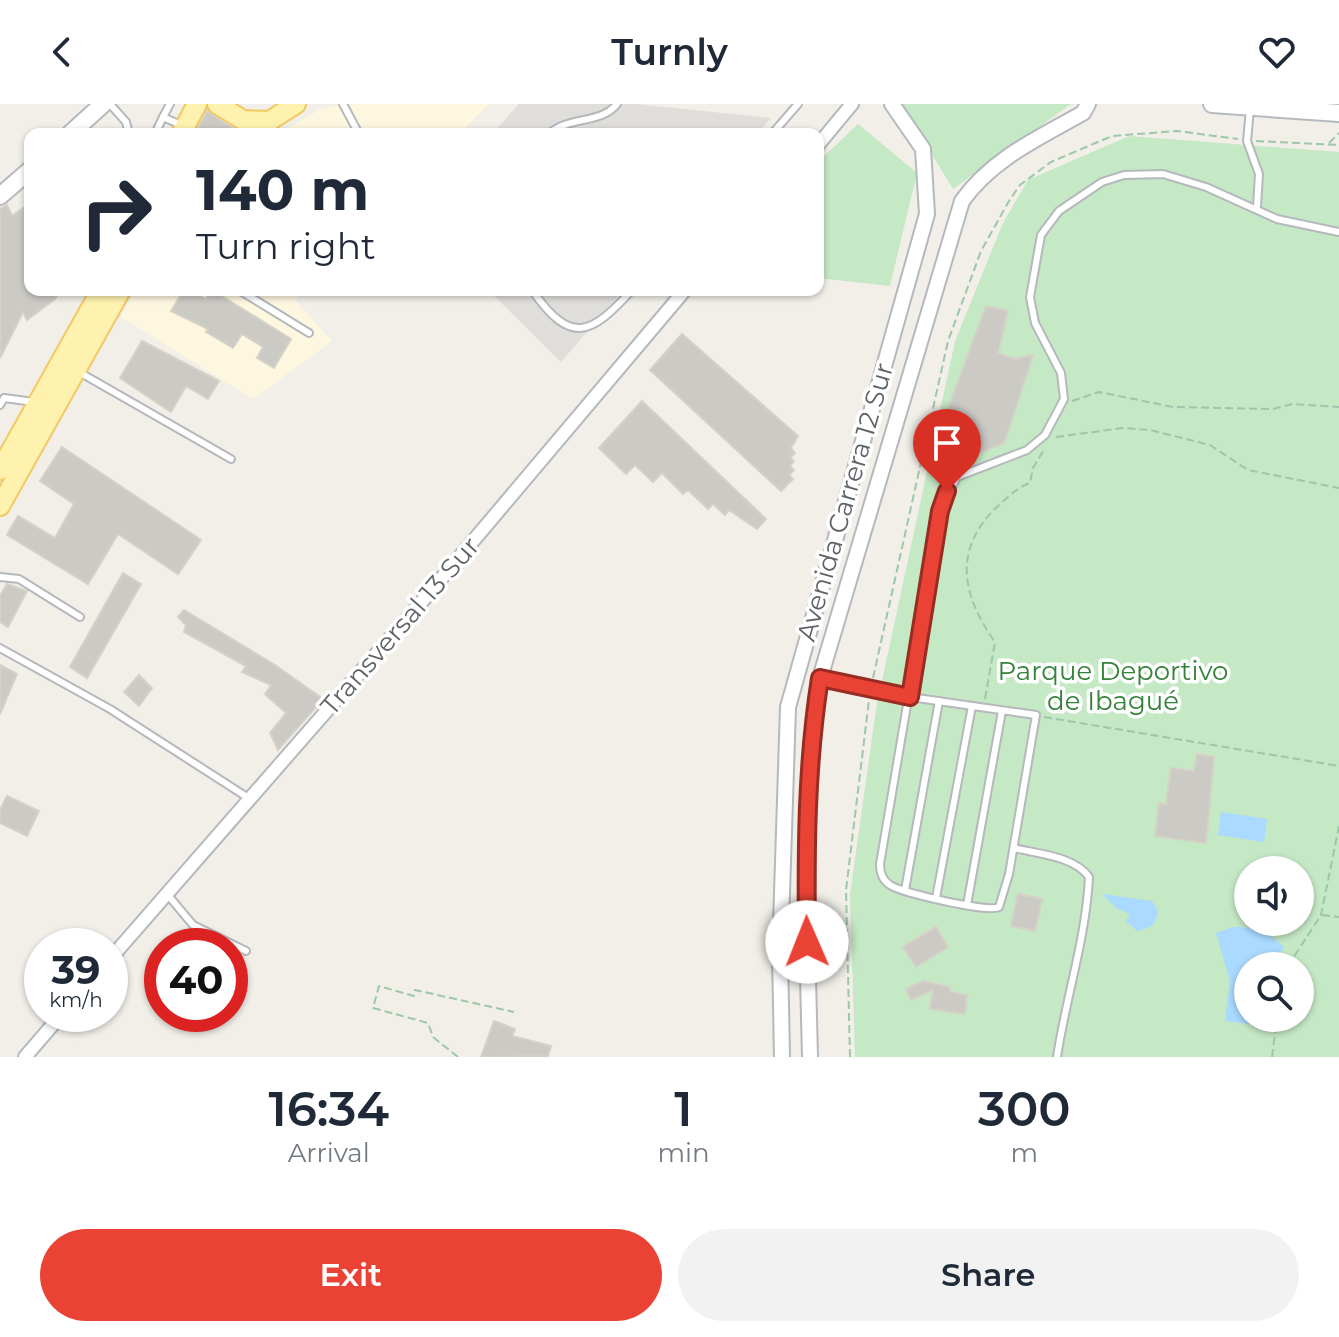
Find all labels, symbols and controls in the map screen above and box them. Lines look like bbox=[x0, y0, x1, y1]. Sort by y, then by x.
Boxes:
icon: back bbox=[40, 30, 84, 74]
text: Turnly bbox=[611, 30, 728, 74]
icon: heart bbox=[1255, 30, 1299, 74]
text: 140 m bbox=[196, 156, 369, 224]
icon: right bbox=[64, 160, 168, 264]
text: Turn right bbox=[196, 224, 376, 268]
street label: Avenida Carrera 12 Sur bbox=[790, 359, 900, 645]
pin bbox=[913, 409, 981, 491]
icon: arrive bbox=[925, 421, 969, 465]
street label: Transversal 13 Sur bbox=[314, 530, 486, 722]
park label: Parque Deportivo de Ibagué bbox=[998, 655, 1228, 717]
map controls bbox=[1234, 856, 1314, 1032]
button: sound bbox=[1234, 856, 1314, 936]
position arrow bbox=[765, 900, 849, 984]
speed limit sign: 40 bbox=[144, 928, 248, 1032]
text: 39 bbox=[51, 945, 101, 994]
button: search bbox=[1234, 952, 1314, 1032]
text: km/h bbox=[49, 988, 103, 1012]
text: 16:34 bbox=[268, 1080, 389, 1138]
text: 1 bbox=[674, 1080, 693, 1138]
text: 300 bbox=[978, 1080, 1071, 1138]
text: Arrival bbox=[288, 1137, 370, 1169]
text: min bbox=[657, 1137, 710, 1169]
text: m bbox=[1010, 1137, 1038, 1169]
button: Exit bbox=[40, 1229, 662, 1321]
button: Share bbox=[678, 1229, 1299, 1321]

